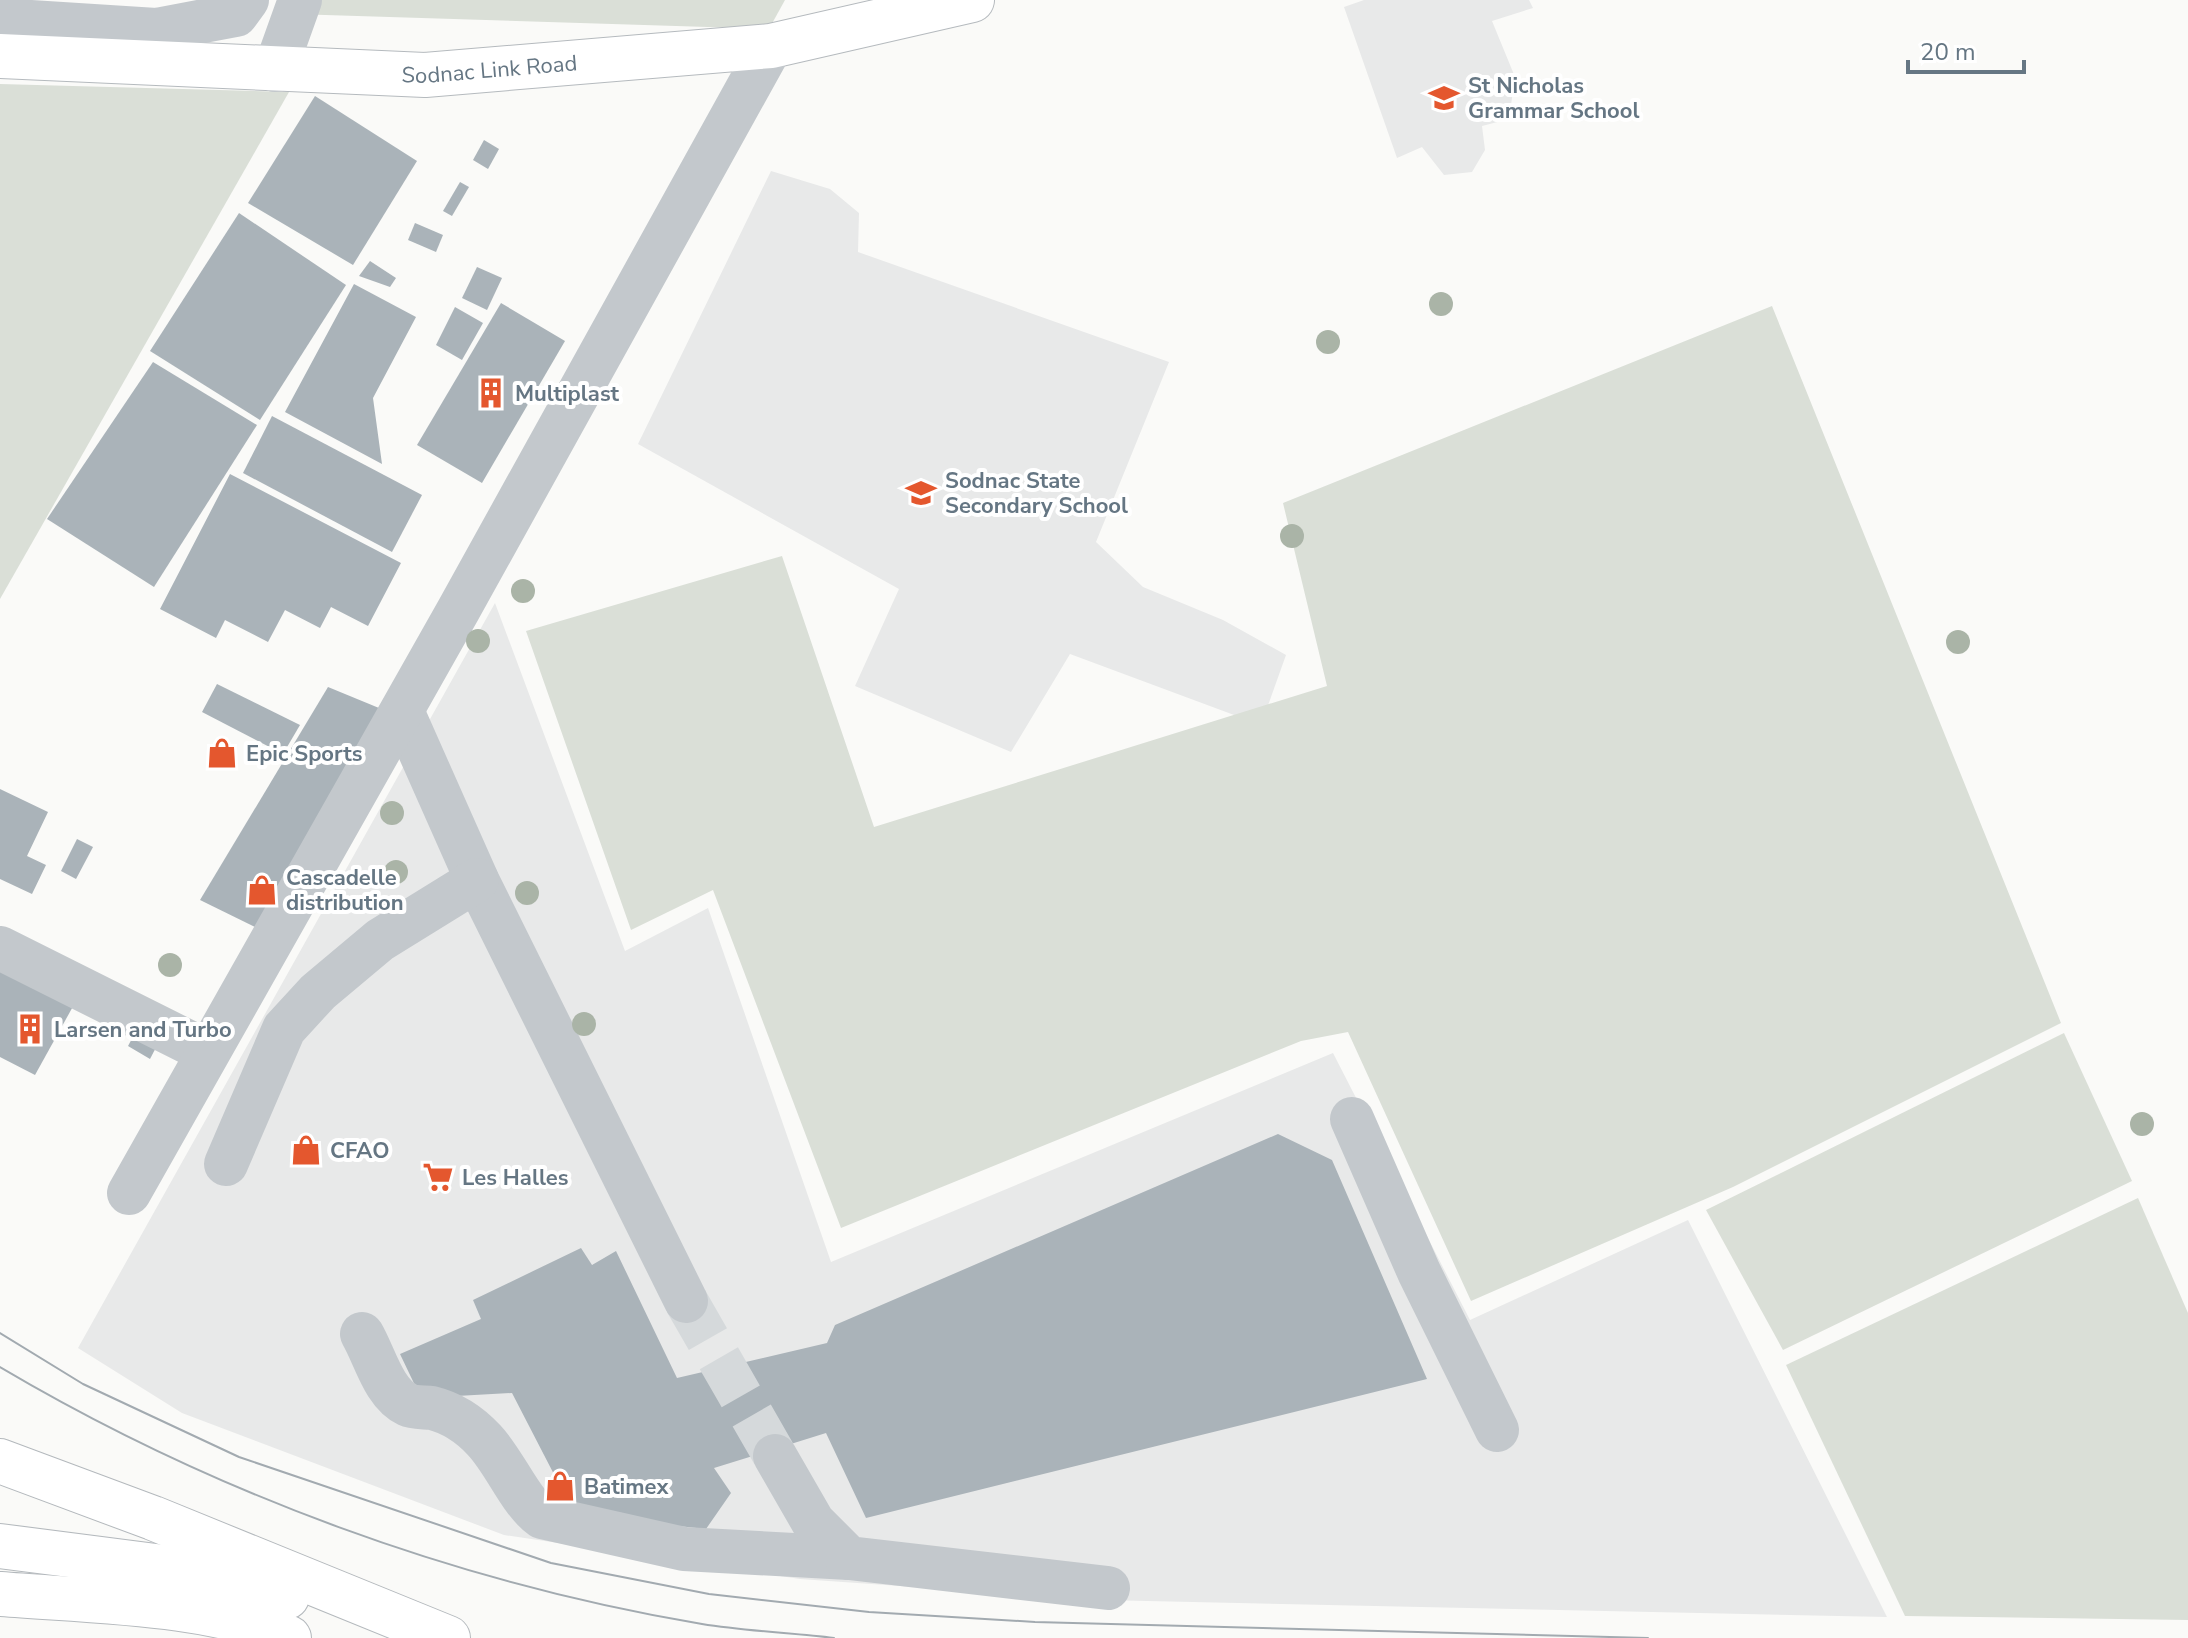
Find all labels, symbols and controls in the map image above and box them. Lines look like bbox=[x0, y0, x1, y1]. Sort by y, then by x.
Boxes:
scale bar bbox=[1908, 24, 2024, 74]
text: 20 m bbox=[1920, 36, 1976, 68]
street label: Sodnac Link Road bbox=[401, 48, 578, 91]
place label: St Nicholas Grammar School bbox=[1468, 71, 1639, 126]
school or university icon: St Nicholas Grammar School bbox=[1427, 81, 1461, 115]
building icon: Multiplast bbox=[474, 376, 508, 410]
place label: Multiplast bbox=[515, 379, 620, 409]
place label: Sodnac State Secondary School bbox=[945, 466, 1128, 521]
school or university icon: Sodnac State Secondary School bbox=[904, 476, 938, 510]
shop icon: Epic Sports bbox=[205, 736, 239, 770]
place label: Epic Sports bbox=[246, 739, 362, 769]
place label: Cascadelle distribution bbox=[286, 863, 404, 918]
shop icon: Cascadelle distribution bbox=[245, 873, 279, 907]
building icon: Larsen and Turbo bbox=[13, 1012, 47, 1046]
place label: Larsen and Turbo bbox=[54, 1015, 232, 1045]
shop icon: CFAO bbox=[289, 1133, 323, 1167]
place label: CFAO bbox=[330, 1136, 389, 1166]
supermarket icon: Les Halles bbox=[421, 1160, 455, 1194]
place label: Les Halles bbox=[462, 1163, 568, 1193]
shop icon: Batimex bbox=[543, 1469, 577, 1503]
place label: Batimex bbox=[584, 1472, 669, 1502]

